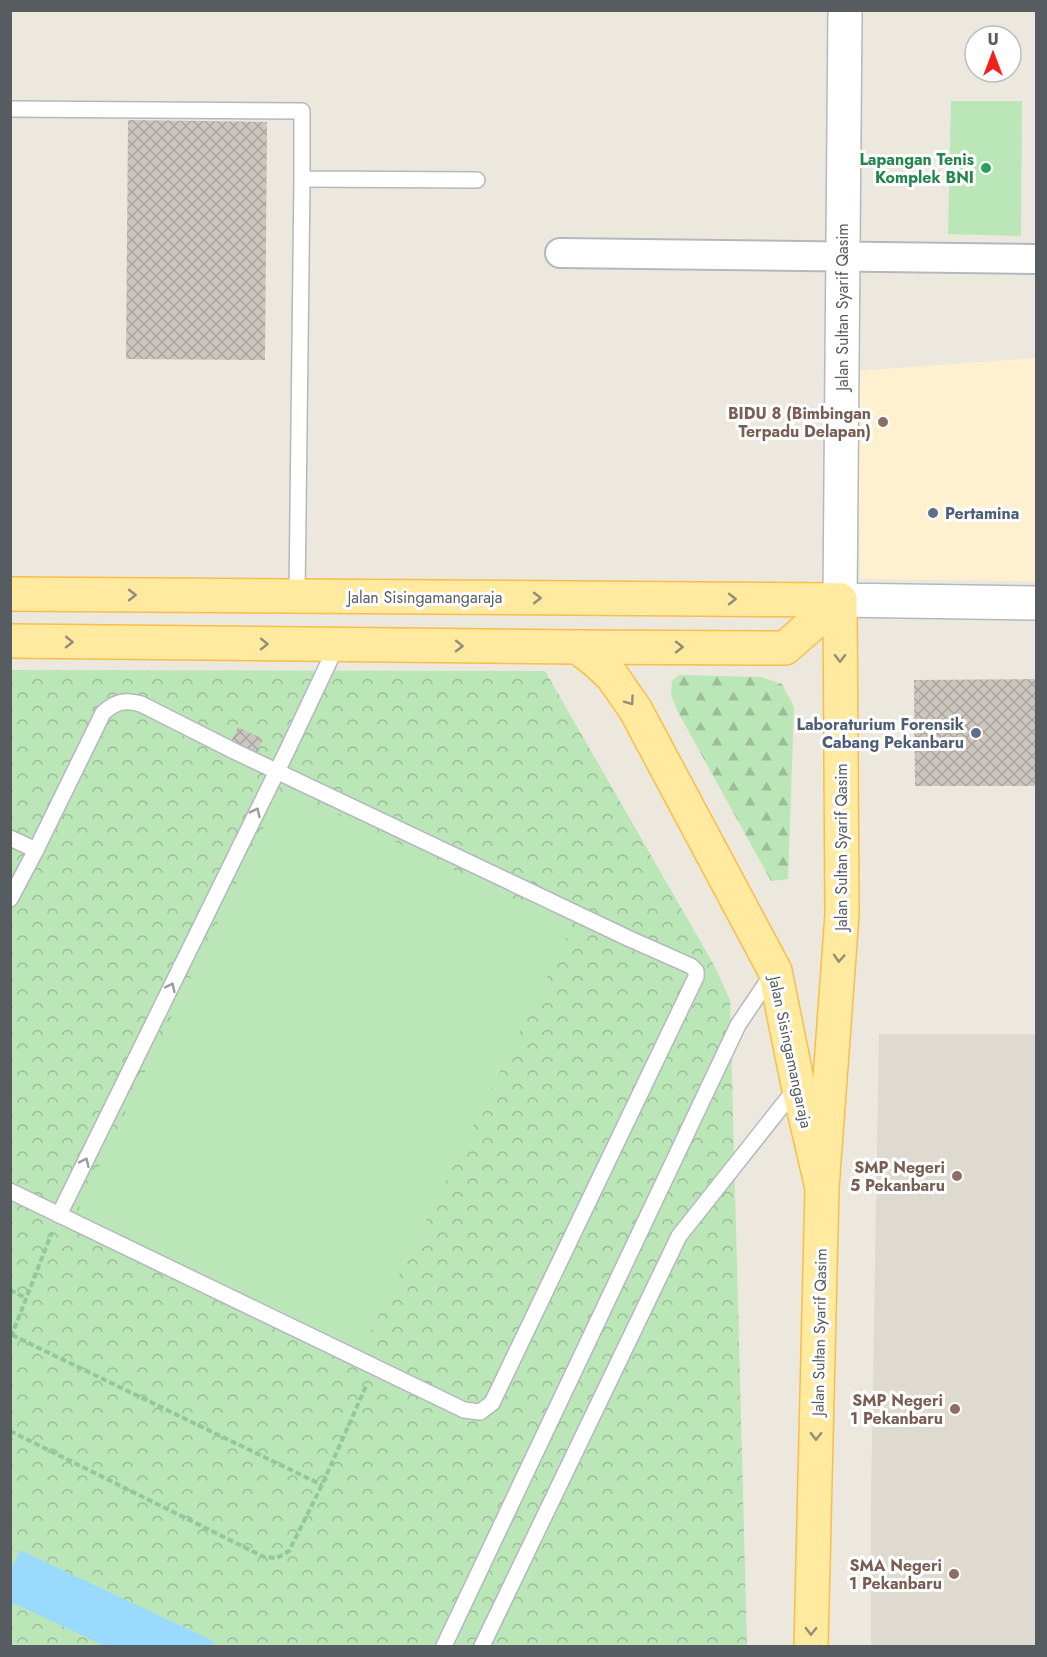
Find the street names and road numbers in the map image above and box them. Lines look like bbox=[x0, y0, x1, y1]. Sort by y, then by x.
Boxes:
street label: Jalan Sultan Syarif Qasim bbox=[831, 223, 854, 393]
street label: Jalan Sisingamangaraja bbox=[345, 586, 503, 609]
street label: Jalan Sultan Syarif Qasim bbox=[830, 763, 853, 933]
street label: Jalan Sisingamangaraja bbox=[763, 972, 818, 1130]
street label: Jalan Sultan Syarif Qasim bbox=[807, 1248, 832, 1418]

